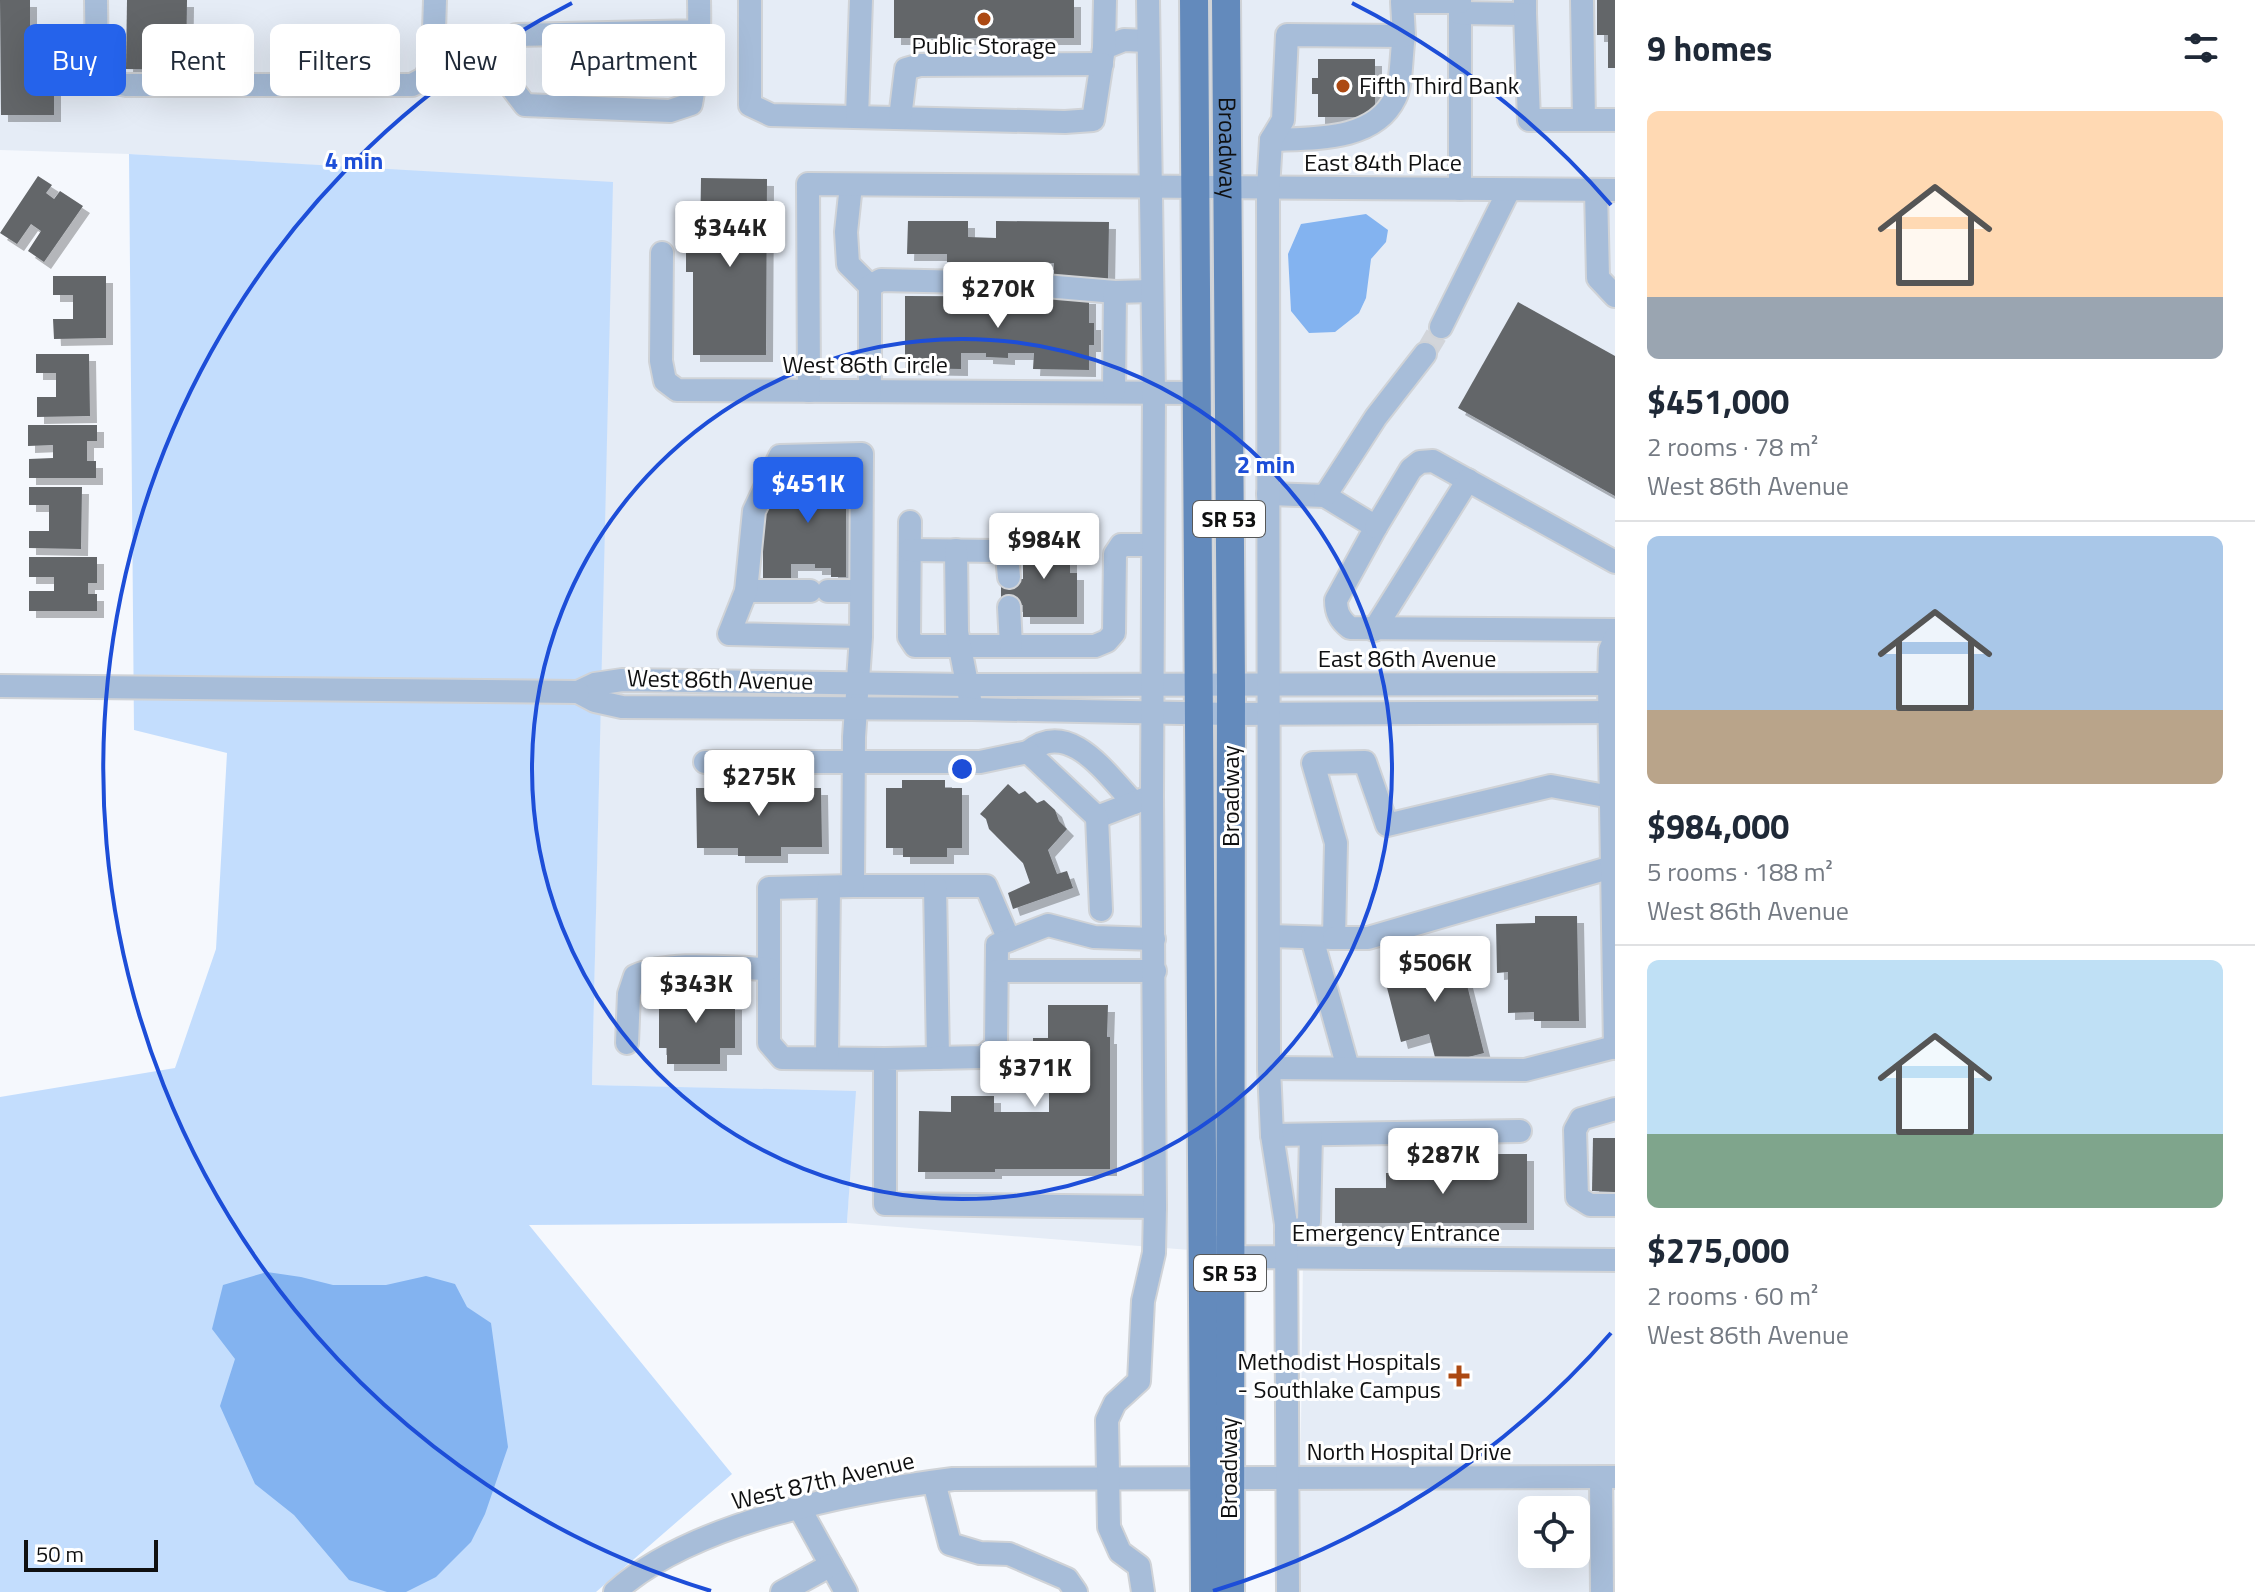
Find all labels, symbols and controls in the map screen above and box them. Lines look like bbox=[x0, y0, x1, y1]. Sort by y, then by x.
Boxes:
marker: Public Storage bbox=[975, 10, 993, 28]
text: 9 homes bbox=[1647, 22, 1772, 74]
chip: Buy bbox=[24, 24, 126, 96]
chip: Rent bbox=[142, 24, 254, 96]
chip: Filters bbox=[270, 24, 400, 96]
chip: New bbox=[416, 24, 526, 96]
chip: Apartment bbox=[542, 24, 725, 96]
icon: filters bbox=[2179, 26, 2223, 70]
place label: Public Storage bbox=[912, 27, 1056, 63]
place label: Fifth Third Bank bbox=[1359, 67, 1520, 103]
marker: Fifth Third Bank bbox=[1334, 77, 1352, 95]
street label: Broadway bbox=[1210, 97, 1246, 200]
text: 4 min bbox=[325, 142, 383, 178]
street label: East 84th Place bbox=[1304, 144, 1462, 180]
icon: home bbox=[1863, 163, 2007, 307]
pin: $344K bbox=[674, 201, 786, 269]
text: $344K bbox=[693, 207, 767, 246]
pin: $270K bbox=[942, 262, 1054, 330]
text: $270K bbox=[961, 268, 1035, 307]
street label: West 86th Circle bbox=[782, 346, 948, 382]
text: $451,000 bbox=[1647, 375, 1789, 427]
text: 2 rooms · 78 m² bbox=[1647, 427, 1818, 466]
text: 2 min bbox=[1237, 446, 1295, 482]
pin: $451K bbox=[752, 457, 864, 525]
text: $451K bbox=[771, 463, 845, 502]
text: West 86th Avenue bbox=[1647, 466, 1849, 505]
road number: SR 53 bbox=[1193, 501, 1265, 537]
pin: $984K bbox=[988, 513, 1100, 581]
text: $984K bbox=[1007, 519, 1081, 558]
icon: home bbox=[1863, 588, 2007, 732]
street label: East 86th Avenue bbox=[1318, 640, 1496, 676]
street label: West 86th Avenue bbox=[627, 659, 813, 699]
street label: Broadway bbox=[1212, 745, 1248, 847]
pin: $275K bbox=[703, 750, 815, 818]
centre of rings bbox=[948, 755, 976, 783]
text: $275K bbox=[722, 756, 796, 795]
text: $984,000 bbox=[1647, 800, 1789, 852]
text: 5 rooms · 188 m² bbox=[1647, 852, 1833, 891]
text: West 86th Avenue bbox=[1647, 891, 1849, 930]
pin: $506K bbox=[1379, 936, 1491, 1004]
text: $506K bbox=[1398, 942, 1472, 981]
pin: $343K bbox=[640, 957, 752, 1025]
text: $343K bbox=[659, 963, 733, 1002]
icon: home bbox=[1863, 1012, 2007, 1156]
pin: $371K bbox=[979, 1041, 1091, 1109]
text: $371K bbox=[998, 1047, 1072, 1086]
pin: $287K bbox=[1387, 1128, 1499, 1196]
text: $287K bbox=[1406, 1134, 1480, 1173]
street label: Emergency Entrance bbox=[1292, 1214, 1500, 1250]
text: $275,000 bbox=[1647, 1224, 1789, 1276]
road number: SR 53 bbox=[1194, 1255, 1266, 1291]
text: 2 rooms · 60 m² bbox=[1647, 1276, 1818, 1315]
text: West 86th Avenue bbox=[1647, 1315, 1849, 1354]
place label: Methodist Hospitals - Southlake Campus bbox=[1237, 1343, 1441, 1407]
marker: Methodist Hospitals - Southlake Campus bbox=[1448, 1365, 1470, 1387]
street label: Broadway bbox=[1210, 1417, 1246, 1519]
street label: North Hospital Drive bbox=[1306, 1433, 1512, 1469]
street label: West 87th Avenue bbox=[728, 1442, 918, 1519]
map controls bbox=[1518, 1496, 1590, 1568]
button: locate bbox=[1518, 1496, 1590, 1568]
scale bar bbox=[24, 1536, 158, 1572]
text: 50 m bbox=[36, 1537, 84, 1571]

